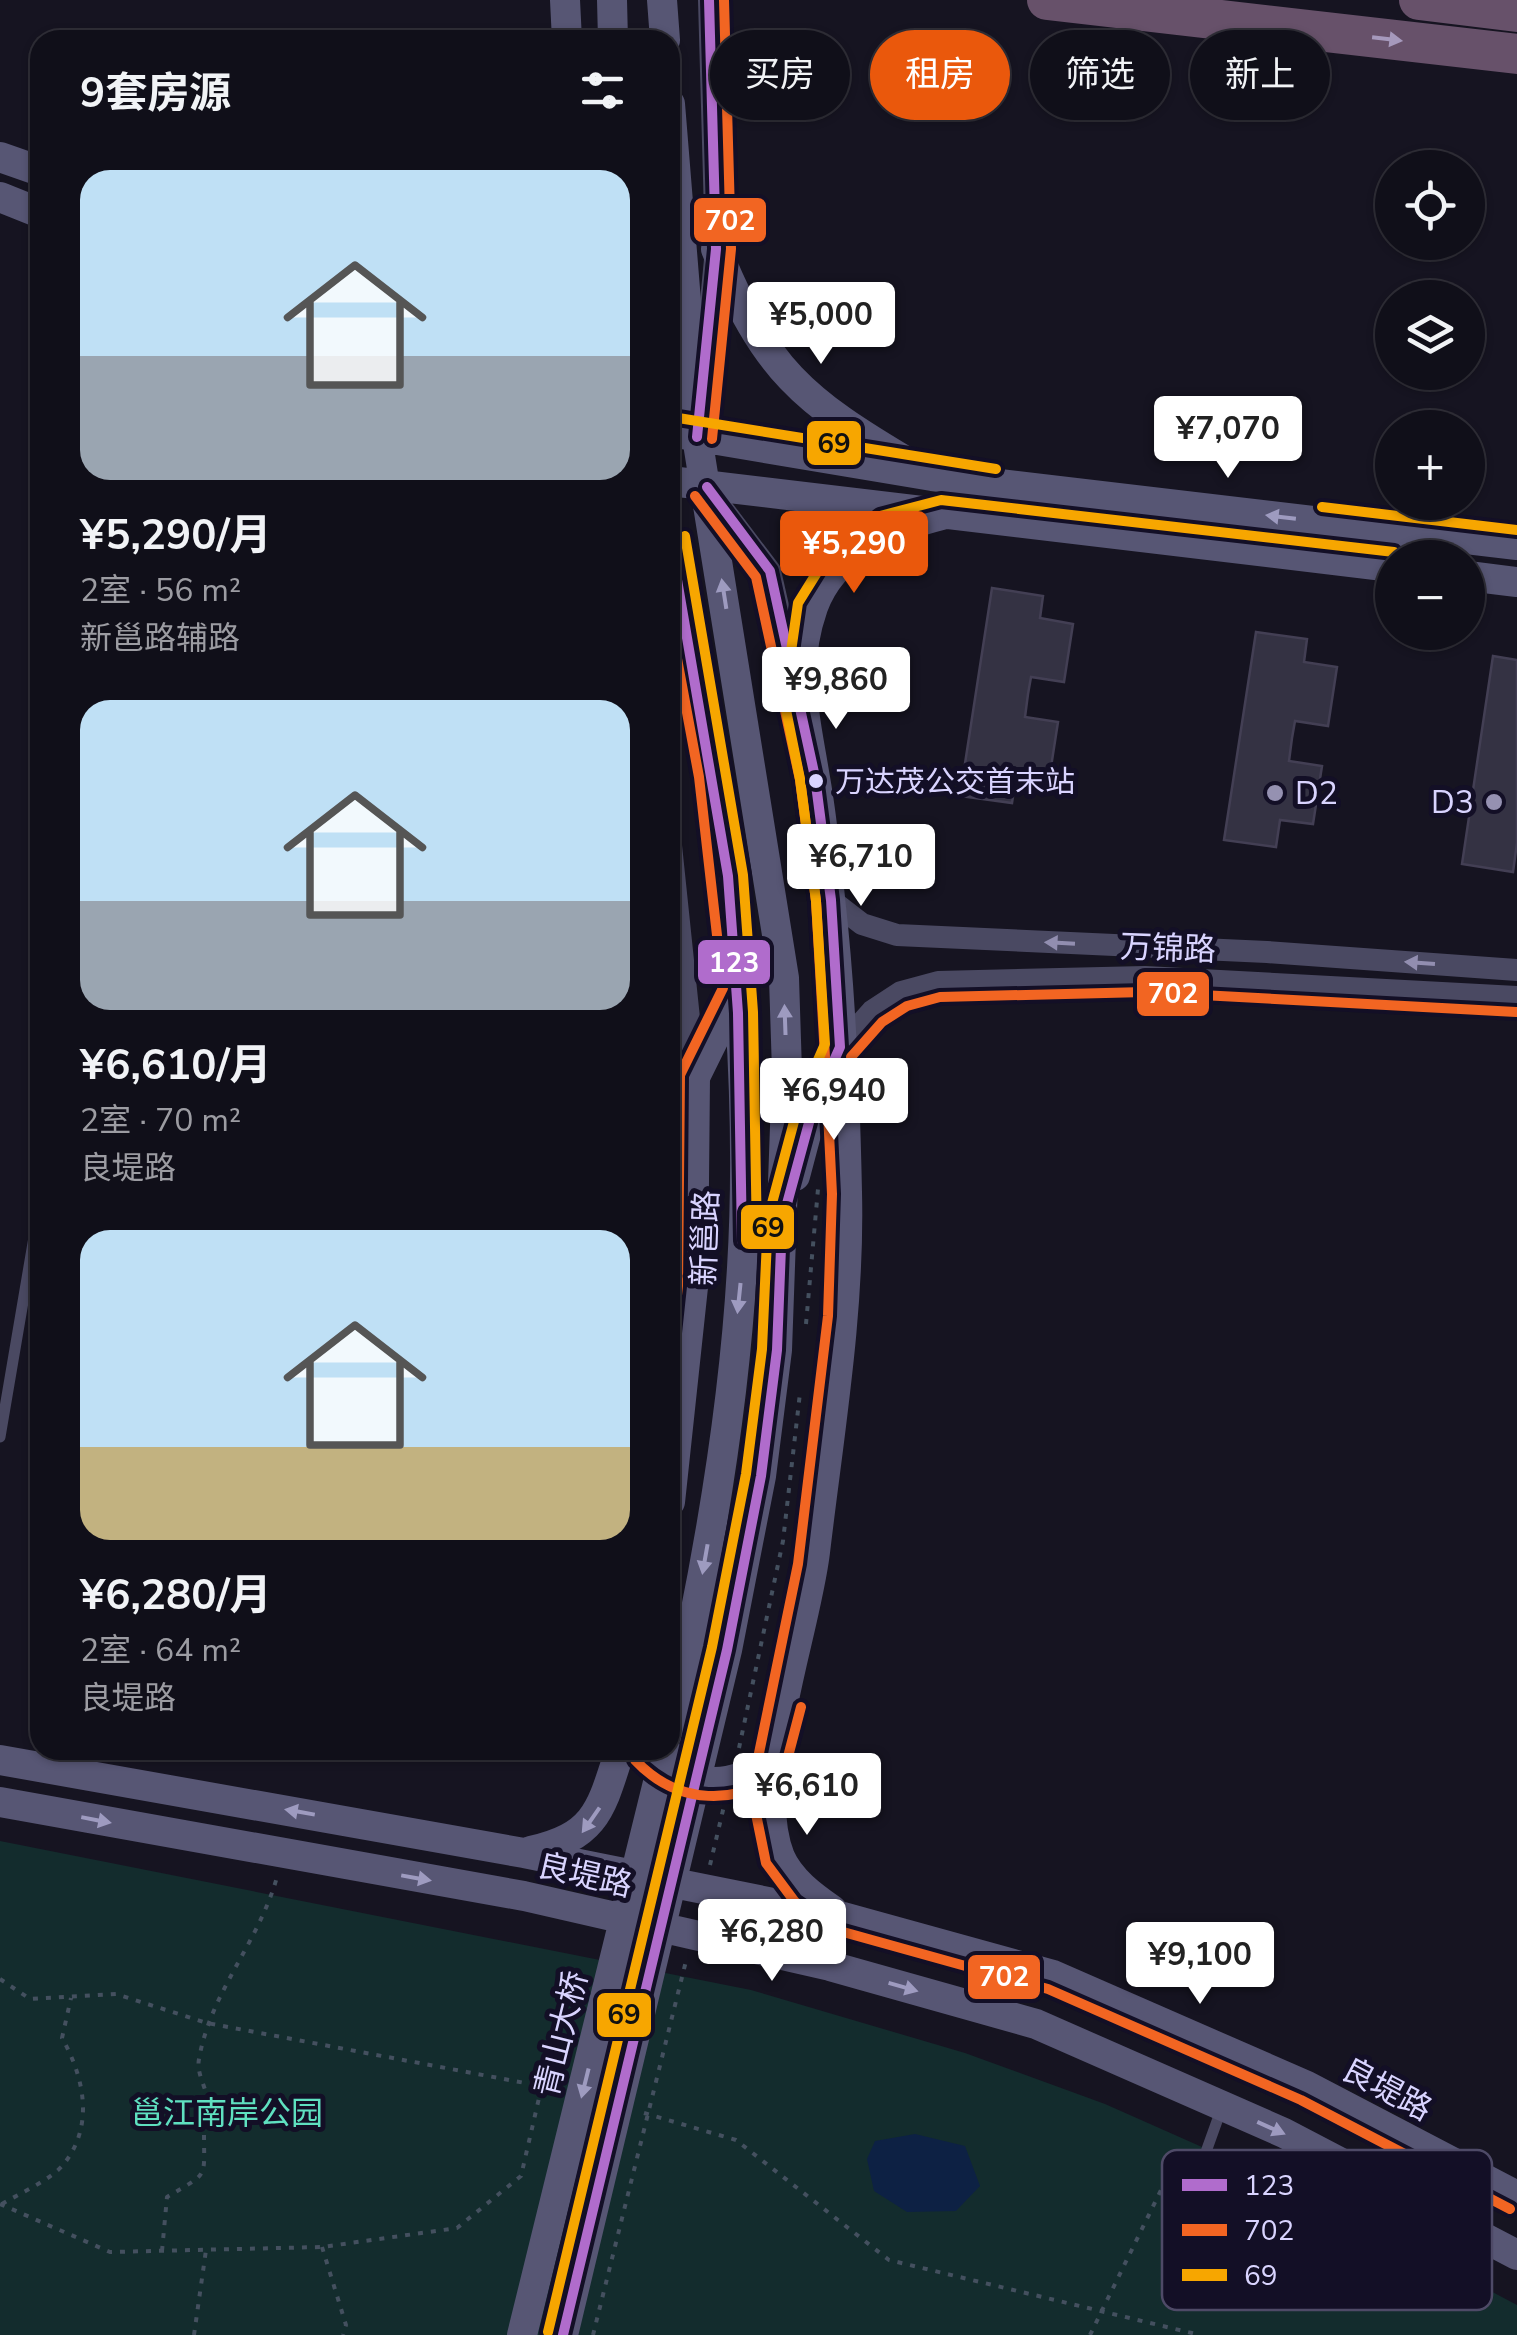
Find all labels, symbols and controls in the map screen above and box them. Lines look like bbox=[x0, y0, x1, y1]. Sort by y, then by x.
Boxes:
chip: 买房 bbox=[710, 30, 850, 120]
chip: 租房 bbox=[870, 30, 1010, 120]
chip: 筛选 bbox=[1030, 30, 1170, 120]
chip: 新上 bbox=[1190, 30, 1330, 120]
one-way arrow bbox=[1372, 31, 1404, 47]
icon: filters bbox=[575, 63, 630, 118]
text: 9套房源 bbox=[80, 65, 231, 122]
map controls bbox=[1375, 150, 1485, 650]
button: locate bbox=[1375, 150, 1485, 260]
line badge: 702 bbox=[692, 196, 768, 244]
text: 702 bbox=[705, 202, 755, 240]
icon: home bbox=[265, 235, 445, 415]
button: layers bbox=[1375, 280, 1485, 390]
pin: ¥5,000 bbox=[740, 282, 902, 367]
text: ¥5,000 bbox=[769, 293, 873, 336]
pin: ¥7,070 bbox=[1147, 396, 1309, 481]
text: ¥7,070 bbox=[1176, 407, 1280, 450]
button: + bbox=[1375, 410, 1485, 520]
line badge: 69 bbox=[805, 419, 863, 467]
text: 69 bbox=[817, 425, 851, 463]
text: ¥5,290/月 bbox=[80, 507, 272, 564]
one-way arrow bbox=[1265, 509, 1296, 525]
pin: ¥5,290 bbox=[773, 511, 935, 596]
text: ¥5,290 bbox=[802, 522, 906, 565]
button: − bbox=[1375, 540, 1485, 650]
text: 2室 · 56 m² bbox=[80, 569, 241, 612]
one-way arrow bbox=[716, 578, 731, 610]
text: 新邕路辅路 bbox=[80, 617, 240, 660]
pin: ¥9,860 bbox=[755, 647, 917, 732]
text: ¥9,860 bbox=[784, 658, 888, 701]
place label: 万达茂公交首末站 bbox=[835, 762, 1075, 803]
icon: home bbox=[265, 765, 445, 945]
marker: 万达茂公交首末站 bbox=[806, 771, 826, 791]
place label: D2 bbox=[1295, 772, 1338, 815]
place label: D3 bbox=[1431, 781, 1474, 824]
marker: D2 bbox=[1264, 782, 1286, 804]
marker: D3 bbox=[1483, 791, 1505, 813]
pin: ¥6,710 bbox=[780, 824, 942, 909]
text: ¥6,710 bbox=[809, 835, 913, 878]
street label: 万锦路 bbox=[1119, 925, 1217, 972]
one-way arrow bbox=[1044, 934, 1076, 950]
line badge: 123 bbox=[696, 938, 772, 986]
text: 123 bbox=[709, 944, 759, 982]
one-way arrow bbox=[1403, 954, 1435, 970]
line badge: 702 bbox=[1135, 970, 1211, 1018]
text: 702 bbox=[1148, 975, 1198, 1013]
one-way arrow bbox=[777, 1003, 793, 1035]
text: ¥6,610/月 bbox=[80, 1037, 272, 1094]
pin: ¥6,940 bbox=[753, 1058, 915, 1143]
text: ¥6,940 bbox=[782, 1069, 886, 1112]
text: 2室 · 70 m² bbox=[80, 1099, 241, 1142]
text: 良堤路 bbox=[80, 1147, 176, 1190]
street label: 新邕路 bbox=[682, 1189, 729, 1287]
line badge: 69 bbox=[739, 1203, 796, 1251]
text: 69 bbox=[751, 1209, 785, 1247]
one-way arrow bbox=[731, 1282, 747, 1314]
icon: home bbox=[265, 1295, 445, 1475]
one-way arrow bbox=[697, 1544, 712, 1576]
text: ¥6,280/月 bbox=[80, 1567, 272, 1624]
text: 2室 · 64 m² bbox=[80, 1629, 241, 1672]
text: 良堤路 bbox=[80, 1677, 176, 1720]
pin: ¥6,610 bbox=[726, 1753, 888, 1838]
text: ¥6,610 bbox=[755, 1764, 859, 1807]
one-way arrow bbox=[284, 1804, 316, 1819]
one-way arrow bbox=[581, 1806, 601, 1833]
one-way arrow bbox=[81, 1812, 112, 1828]
street label: 良堤路 bbox=[533, 1844, 637, 1907]
one-way arrow bbox=[400, 1871, 432, 1886]
pin: ¥6,280 bbox=[691, 1899, 853, 1984]
text: ¥6,280 bbox=[720, 1910, 824, 1953]
pin: ¥9,100 bbox=[1119, 1922, 1281, 2007]
text: ¥9,100 bbox=[1148, 1933, 1252, 1976]
line badge: 702 bbox=[966, 1953, 1042, 2001]
text: 702 bbox=[979, 1958, 1029, 1996]
street label: 青山大桥 bbox=[525, 1967, 598, 2101]
one-way arrow bbox=[888, 1980, 919, 1995]
line badge: 69 bbox=[595, 1991, 653, 2039]
text: 69 bbox=[607, 1996, 641, 2034]
street label: 良堤路 bbox=[1334, 2048, 1439, 2131]
one-way arrow bbox=[577, 2068, 592, 2099]
park label: 邕江南岸公园 bbox=[131, 2092, 323, 2135]
one-way arrow bbox=[1256, 2120, 1286, 2136]
legend bbox=[1162, 2150, 1492, 2310]
text: 123 bbox=[1244, 2167, 1294, 2205]
text: 702 bbox=[1244, 2212, 1294, 2250]
text: 69 bbox=[1244, 2257, 1278, 2295]

